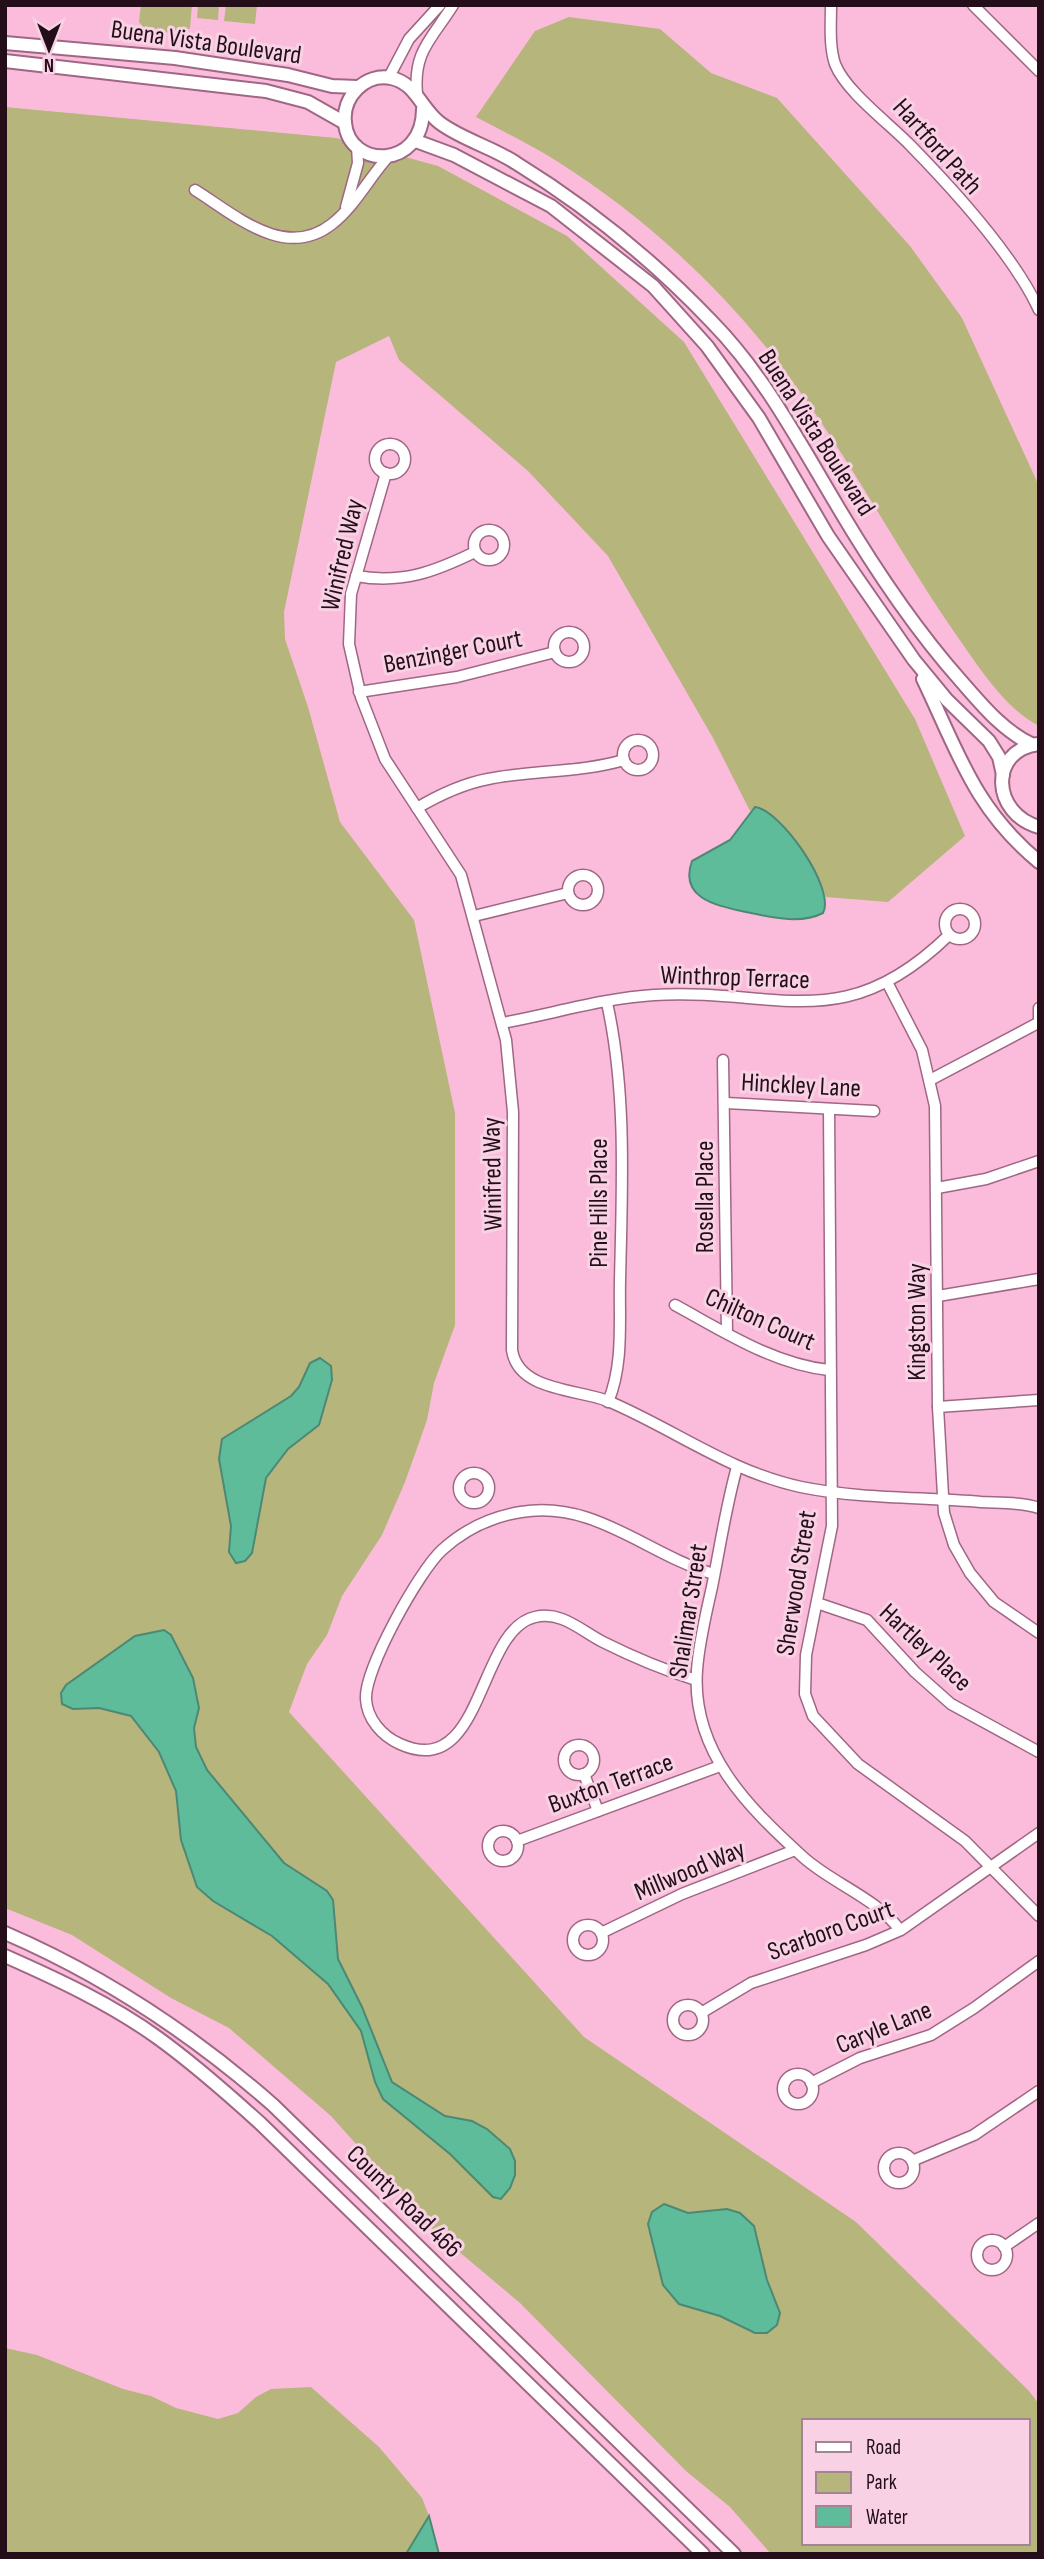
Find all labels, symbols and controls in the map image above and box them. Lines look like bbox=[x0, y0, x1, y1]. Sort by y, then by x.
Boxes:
north arrow bbox=[14, 14, 84, 84]
street label: Buena Vista Boulevard bbox=[109, 14, 303, 72]
text: N bbox=[44, 53, 54, 76]
street label: Hartford Path bbox=[886, 93, 988, 201]
street label: Buena Vista Boulevard bbox=[751, 344, 881, 522]
street label: Winifred Way bbox=[315, 496, 371, 614]
street label: Benzinger Court bbox=[381, 623, 525, 681]
street label: Winthrop Terrace bbox=[660, 960, 810, 996]
street label: Hinckley Lane bbox=[740, 1067, 862, 1105]
street label: Winifred Way bbox=[477, 1117, 509, 1231]
street label: Pine Hills Place bbox=[584, 1138, 615, 1268]
street label: Rosella Place bbox=[690, 1141, 721, 1253]
street label: Kingston Way bbox=[902, 1263, 933, 1381]
street label: Chilton Court bbox=[700, 1282, 820, 1358]
street label: Sherwood Street bbox=[770, 1508, 824, 1658]
street label: Shalimar Street bbox=[663, 1542, 715, 1680]
street label: Hartley Place bbox=[872, 1598, 978, 1698]
street label: Buxton Terrace bbox=[544, 1747, 678, 1821]
street label: Millwood Way bbox=[630, 1834, 750, 1908]
street label: Scarboro Court bbox=[764, 1894, 898, 1968]
street label: Caryle Lane bbox=[832, 1995, 936, 2061]
street label: County Road 466 bbox=[340, 2139, 468, 2265]
legend bbox=[802, 2419, 1030, 2545]
text: Road bbox=[866, 2435, 901, 2460]
text: Park bbox=[866, 2470, 897, 2495]
text: Water bbox=[866, 2505, 908, 2530]

